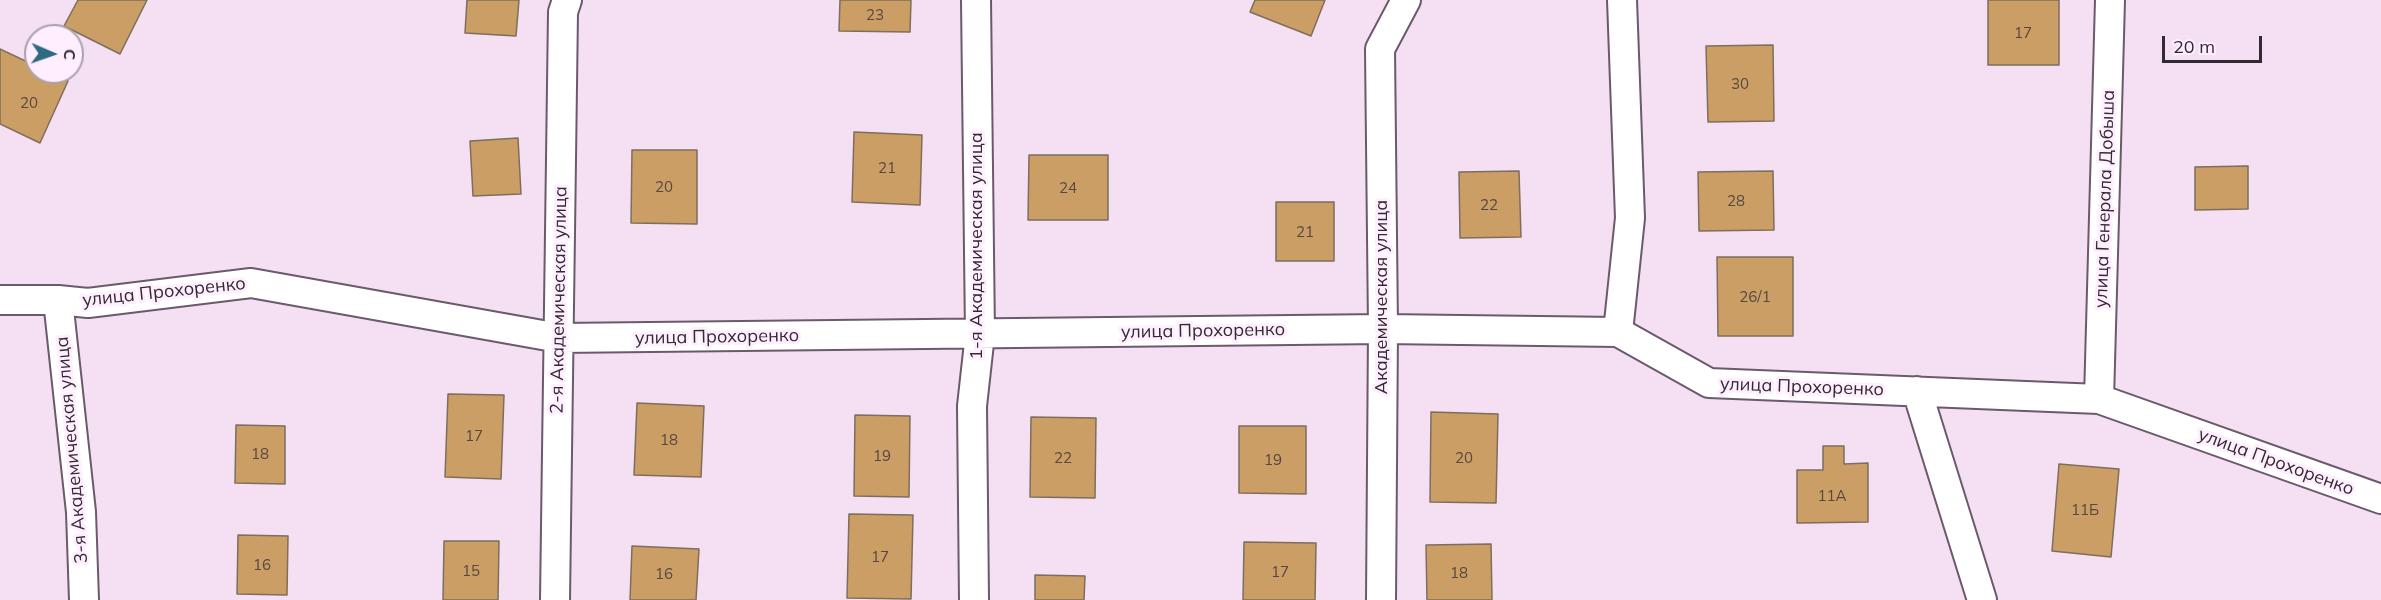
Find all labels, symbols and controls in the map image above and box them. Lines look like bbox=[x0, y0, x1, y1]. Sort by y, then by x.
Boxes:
house number: 23 bbox=[866, 6, 884, 24]
north arrow bbox=[24, 24, 84, 84]
house number: 17 bbox=[2014, 24, 2032, 42]
scale bar bbox=[2165, 24, 2266, 62]
text: 20 m bbox=[2173, 35, 2215, 58]
text: С bbox=[60, 49, 80, 60]
house number: 30 bbox=[1731, 75, 1749, 93]
street label: улица Генерала Добыша bbox=[2090, 90, 2120, 308]
house number: 20 bbox=[20, 94, 38, 112]
street label: 1-я Академическая улица bbox=[966, 132, 988, 360]
house number: 21 bbox=[878, 159, 896, 177]
house number: 20 bbox=[655, 178, 673, 196]
house number: 24 bbox=[1059, 179, 1077, 197]
street label: 2-я Академическая улица bbox=[546, 186, 572, 414]
house number: 28 bbox=[1727, 192, 1745, 210]
house number: 22 bbox=[1480, 196, 1498, 214]
street label: Академическая улица bbox=[1371, 200, 1393, 394]
house number: 21 bbox=[1296, 223, 1314, 241]
street label: улица Прохоренко bbox=[81, 273, 247, 311]
house number: 26/1 bbox=[1739, 288, 1771, 306]
street label: улица Прохоренко bbox=[1121, 319, 1285, 343]
street label: улица Прохоренко bbox=[635, 325, 799, 349]
street label: 3-я Академическая улица bbox=[51, 336, 93, 564]
street label: улица Прохоренко bbox=[1720, 373, 1884, 401]
street label: улица Прохоренко bbox=[2195, 424, 2357, 500]
house number: 17 bbox=[465, 427, 483, 445]
house number: 18 bbox=[660, 431, 678, 449]
house number: 18 bbox=[251, 445, 269, 463]
house number: 19 bbox=[873, 447, 891, 465]
house number: 22 bbox=[1054, 449, 1072, 467]
house number: 20 bbox=[1455, 449, 1473, 467]
house number: 19 bbox=[1264, 451, 1282, 469]
house number: 11А bbox=[1817, 487, 1847, 505]
house number: 11Б bbox=[2071, 501, 2099, 519]
house number: 17 bbox=[871, 548, 889, 566]
house number: 16 bbox=[253, 556, 271, 574]
house number: 15 bbox=[462, 562, 480, 580]
house number: 17 bbox=[1271, 563, 1289, 581]
house number: 18 bbox=[1450, 564, 1468, 582]
house number: 16 bbox=[655, 565, 673, 583]

